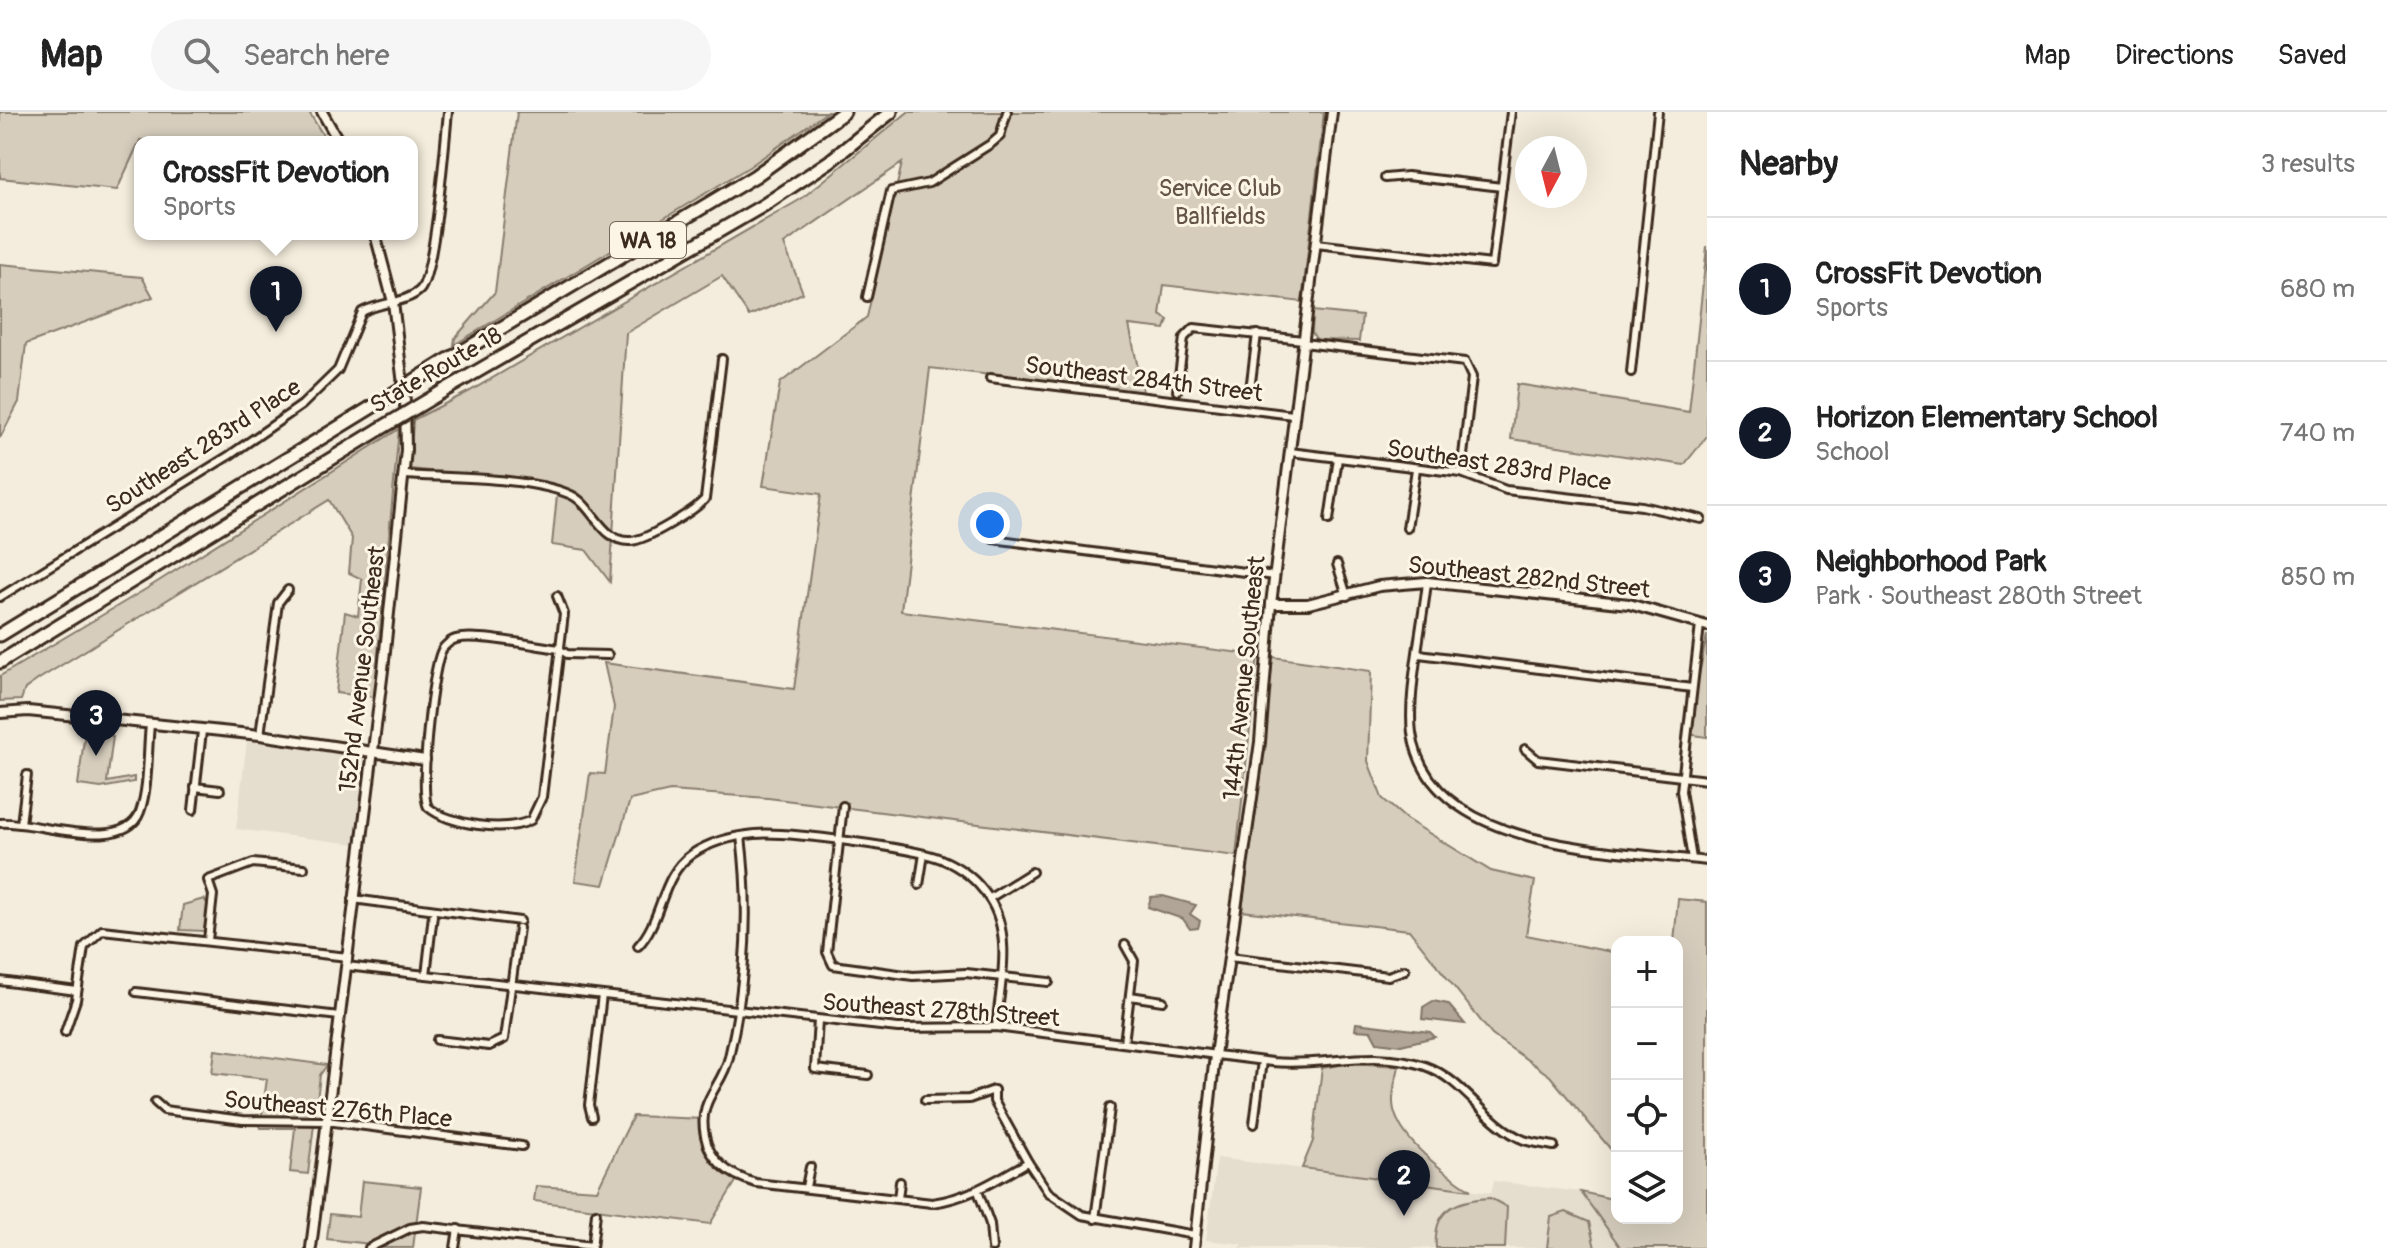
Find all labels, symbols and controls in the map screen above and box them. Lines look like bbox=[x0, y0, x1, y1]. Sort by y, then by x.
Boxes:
search box bbox=[151, 19, 711, 91]
text: Map bbox=[40, 31, 103, 79]
icon: search bbox=[179, 33, 223, 77]
text: Search here bbox=[243, 37, 390, 74]
text: Map bbox=[2024, 38, 2071, 73]
text: Directions bbox=[2115, 38, 2234, 73]
text: Saved bbox=[2278, 38, 2347, 73]
popup bbox=[134, 136, 418, 240]
north arrow bbox=[1515, 136, 1587, 208]
text: Nearby bbox=[1739, 143, 1838, 186]
text: 3 results bbox=[2261, 148, 2355, 180]
text: CrossFit Devotion bbox=[163, 154, 389, 191]
park label: Service Club Ballfields bbox=[1158, 174, 1282, 231]
text: Sports bbox=[163, 191, 235, 223]
road number: WA 18 bbox=[610, 222, 686, 258]
text: CrossFit Devotion bbox=[1815, 255, 2042, 292]
pin: 1 bbox=[250, 266, 302, 332]
text: 1 bbox=[1760, 273, 1770, 305]
text: 680 m bbox=[2280, 273, 2355, 305]
text: Sports bbox=[1815, 292, 1888, 324]
street label: State Route 18 bbox=[365, 321, 508, 420]
street label: Southeast 284th Street bbox=[1023, 351, 1265, 408]
street label: Southeast 283rd Place bbox=[100, 372, 306, 520]
text: Horizon Elementary School bbox=[1815, 399, 2158, 436]
text: 2 bbox=[1758, 417, 1772, 449]
text: 740 m bbox=[2280, 417, 2355, 449]
street label: Southeast 283rd Place bbox=[1385, 433, 1613, 498]
text: School bbox=[1815, 436, 1890, 468]
your location bbox=[970, 504, 1010, 544]
text: Neighborhood Park bbox=[1815, 543, 2046, 580]
street label: 152nd Avenue Southeast bbox=[333, 544, 392, 794]
street label: Southeast 282nd Street bbox=[1407, 550, 1652, 605]
street label: 144th Avenue Southeast bbox=[1217, 554, 1272, 802]
text: 3 bbox=[1758, 561, 1772, 593]
text: 850 m bbox=[2281, 561, 2355, 593]
text: Park · Southeast 280th Street bbox=[1815, 580, 2142, 612]
pin: 3 bbox=[70, 690, 122, 756]
map controls bbox=[1611, 936, 1683, 1224]
button: + bbox=[1611, 936, 1683, 1008]
street label: Southeast 278th Street bbox=[821, 988, 1061, 1033]
button: − bbox=[1611, 1008, 1683, 1080]
button: locate bbox=[1611, 1080, 1683, 1152]
street label: Southeast 276th Place bbox=[223, 1085, 453, 1134]
pin: 2 bbox=[1378, 1150, 1430, 1216]
button: layers bbox=[1611, 1152, 1683, 1224]

